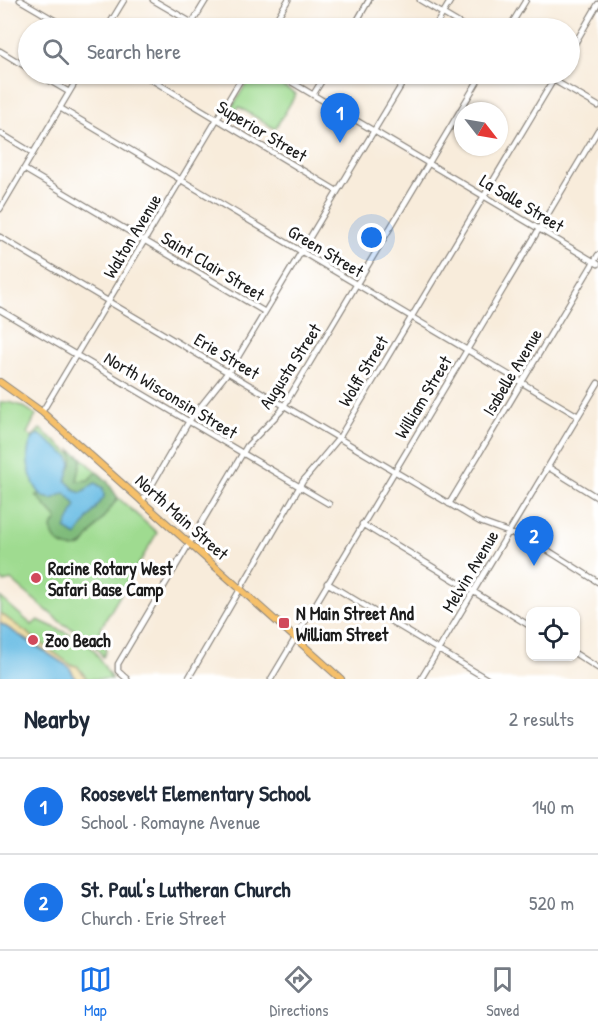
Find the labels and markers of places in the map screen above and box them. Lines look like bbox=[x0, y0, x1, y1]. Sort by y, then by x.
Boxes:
pin: 1 bbox=[320, 94, 360, 143]
pin: 2 bbox=[514, 516, 554, 566]
place label: Racine Rotary West Safari Base Camp bbox=[48, 556, 173, 603]
marker: Racine Rotary West Safari Base Camp bbox=[29, 571, 43, 585]
place label: N Main Street And William Street bbox=[296, 601, 414, 647]
marker: N Main Street And William Street bbox=[277, 616, 291, 630]
place label: Zoo Beach bbox=[45, 628, 111, 653]
marker: Zoo Beach bbox=[26, 633, 40, 647]

